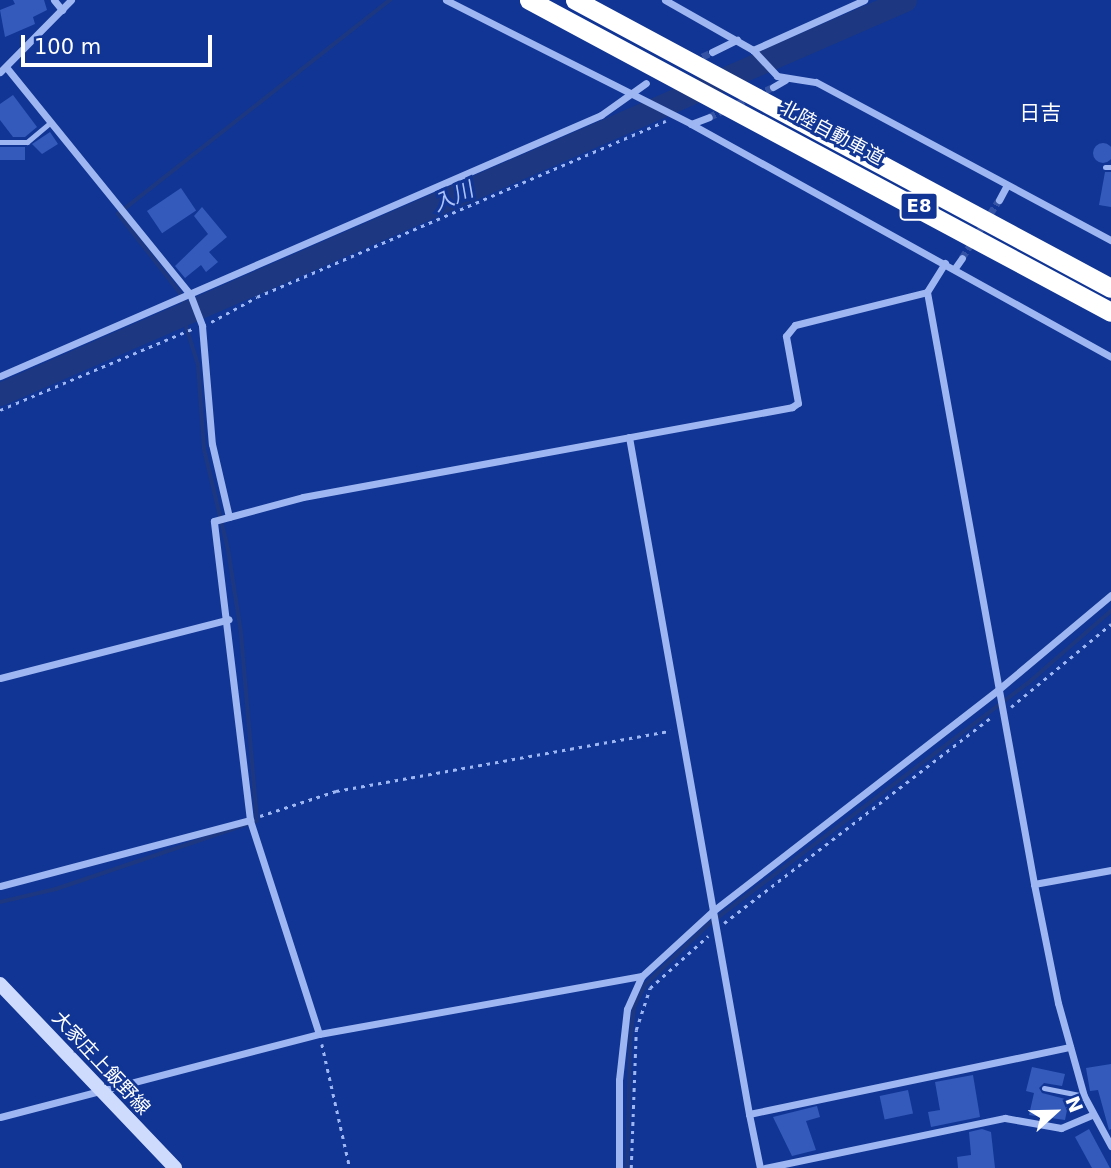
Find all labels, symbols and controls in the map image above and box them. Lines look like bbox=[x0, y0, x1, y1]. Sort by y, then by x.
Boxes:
scale bar bbox=[24, 21, 215, 65]
text: 100 m bbox=[34, 35, 101, 59]
street label: 北陸自動車道 bbox=[776, 96, 888, 170]
district label: 日吉 bbox=[1019, 100, 1061, 126]
water label: 入川 bbox=[429, 177, 477, 217]
road number: E8 bbox=[898, 191, 940, 220]
street label: 大家庄上飯野線 bbox=[47, 1007, 155, 1119]
north arrow bbox=[1020, 1077, 1090, 1147]
text: N bbox=[1061, 1093, 1088, 1116]

